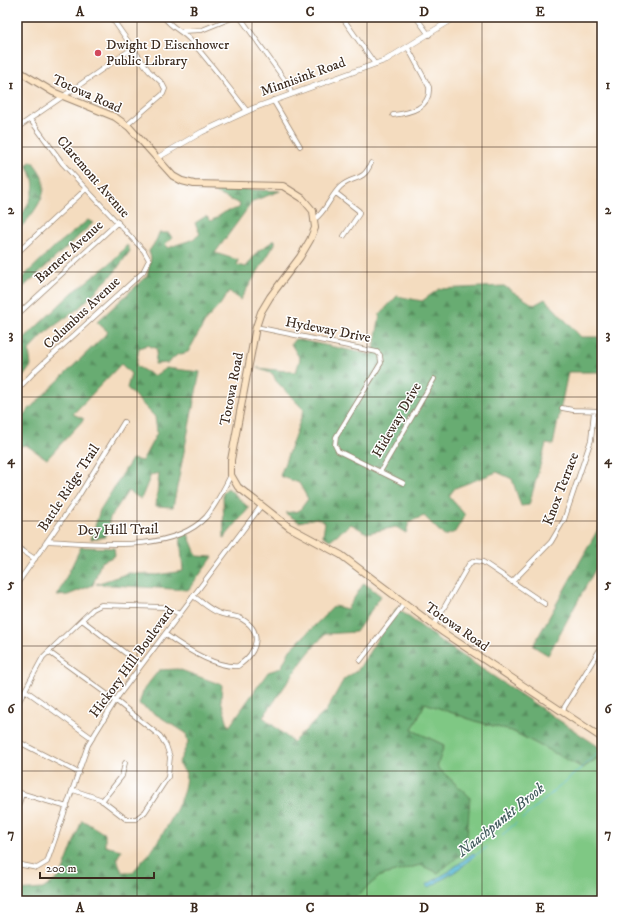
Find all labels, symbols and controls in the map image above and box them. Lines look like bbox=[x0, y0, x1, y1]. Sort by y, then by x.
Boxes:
text: A bbox=[75, 4, 85, 20]
text: B bbox=[190, 4, 198, 20]
text: C bbox=[306, 4, 315, 20]
text: D bbox=[419, 4, 429, 20]
text: E bbox=[535, 4, 545, 20]
place label: Dwight D Eisenhower Public Library bbox=[106, 36, 230, 70]
marker: Dwight D Eisenhower Public Library bbox=[93, 48, 103, 58]
street label: Minnisink Road bbox=[258, 53, 348, 101]
street label: Totowa Road bbox=[49, 71, 125, 117]
text: 1 bbox=[9, 77, 14, 93]
text: 1 bbox=[606, 77, 611, 93]
street label: Claremont Avenue bbox=[52, 132, 134, 222]
text: 2 bbox=[8, 202, 15, 218]
text: 2 bbox=[605, 202, 612, 218]
street label: Barnert Avenue bbox=[31, 216, 107, 288]
street label: Columbus Avenue bbox=[40, 273, 124, 353]
street label: Hydeway Drive bbox=[284, 313, 372, 347]
text: 3 bbox=[9, 327, 14, 343]
text: 3 bbox=[606, 327, 611, 343]
street label: Totowa Road bbox=[216, 351, 248, 427]
street label: Hideway Drive bbox=[368, 379, 426, 461]
street label: Battle Ridge Trail bbox=[34, 440, 104, 535]
street label: Knox Terrace bbox=[539, 450, 583, 528]
text: 4 bbox=[6, 452, 15, 469]
text: 4 bbox=[603, 452, 612, 469]
street label: Dey Hill Trail bbox=[77, 520, 159, 540]
text: 5 bbox=[7, 576, 15, 592]
text: 5 bbox=[604, 576, 612, 592]
street label: Totowa Road bbox=[421, 598, 493, 656]
street label: Hickory Hill Boulevard bbox=[86, 603, 178, 721]
text: 6 bbox=[8, 701, 16, 717]
text: 6 bbox=[605, 701, 613, 717]
water label: Naachpunkt Brook bbox=[453, 779, 549, 862]
text: 7 bbox=[8, 826, 15, 842]
text: 7 bbox=[605, 826, 612, 842]
scale bar bbox=[40, 854, 154, 880]
text: 200 m bbox=[46, 861, 76, 876]
text: A bbox=[75, 900, 85, 916]
text: B bbox=[190, 900, 198, 916]
text: C bbox=[306, 900, 315, 916]
text: D bbox=[419, 900, 429, 916]
text: E bbox=[535, 900, 545, 916]

